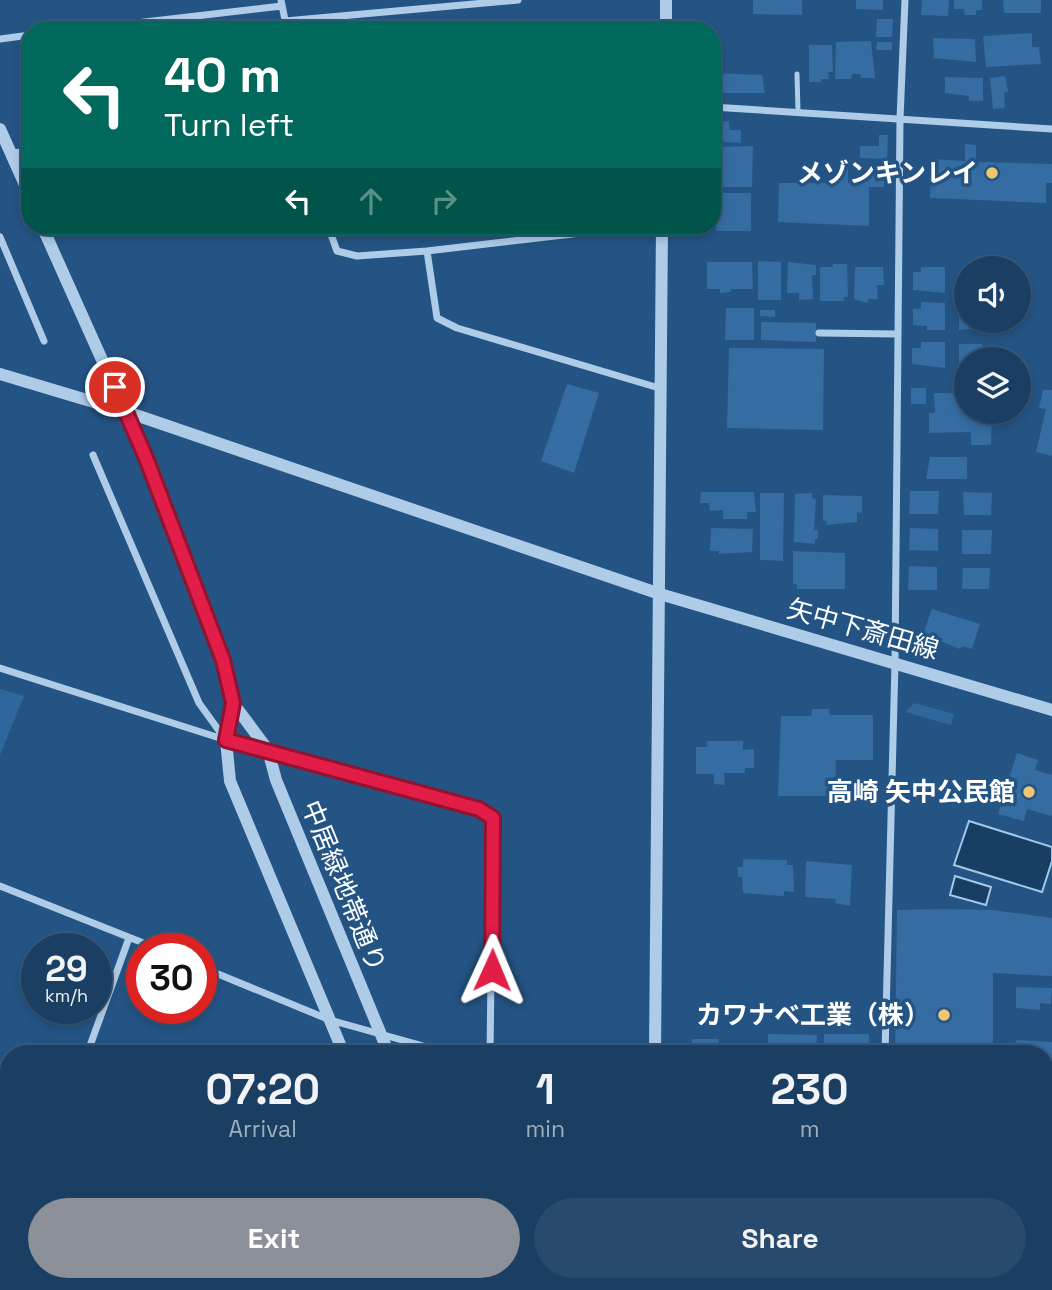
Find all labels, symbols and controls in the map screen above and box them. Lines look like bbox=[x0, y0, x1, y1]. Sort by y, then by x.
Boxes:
text: 40 m bbox=[164, 44, 281, 106]
icon: left bbox=[49, 49, 140, 140]
text: Turn left bbox=[164, 105, 294, 145]
place label: メゾンキンレイ bbox=[797, 156, 978, 190]
marker: メゾンキンレイ bbox=[984, 165, 1000, 181]
icon: left bbox=[279, 182, 317, 220]
icon: ahead bbox=[352, 182, 390, 220]
icon: right bbox=[425, 182, 463, 220]
map controls bbox=[954, 256, 1031, 424]
button: sound bbox=[954, 256, 1031, 333]
button: layers bbox=[954, 347, 1031, 424]
pin bbox=[85, 357, 145, 417]
icon: arrive bbox=[96, 368, 134, 406]
street label: 矢中下斎田線 bbox=[783, 591, 943, 667]
place label: 高崎 矢中公民館 bbox=[826, 775, 1015, 809]
marker: 高崎 矢中公民館 bbox=[1021, 784, 1037, 800]
street label: 中居緑地帯通り bbox=[294, 795, 394, 977]
speed limit sign: 30 bbox=[126, 933, 217, 1024]
position arrow bbox=[455, 933, 529, 1007]
text: 29 bbox=[45, 947, 88, 991]
text: km/h bbox=[45, 984, 88, 1007]
place label: カワナベ工業（株） bbox=[696, 998, 930, 1032]
marker: カワナベ工業（株） bbox=[936, 1007, 952, 1023]
text: 07:20 bbox=[206, 1063, 320, 1116]
text: 1 bbox=[536, 1063, 555, 1116]
text: 230 bbox=[771, 1063, 848, 1116]
text: Arrival bbox=[229, 1114, 297, 1144]
text: min bbox=[526, 1114, 565, 1144]
text: m bbox=[800, 1114, 819, 1144]
button: Exit bbox=[28, 1198, 520, 1278]
button: Share bbox=[534, 1198, 1026, 1278]

